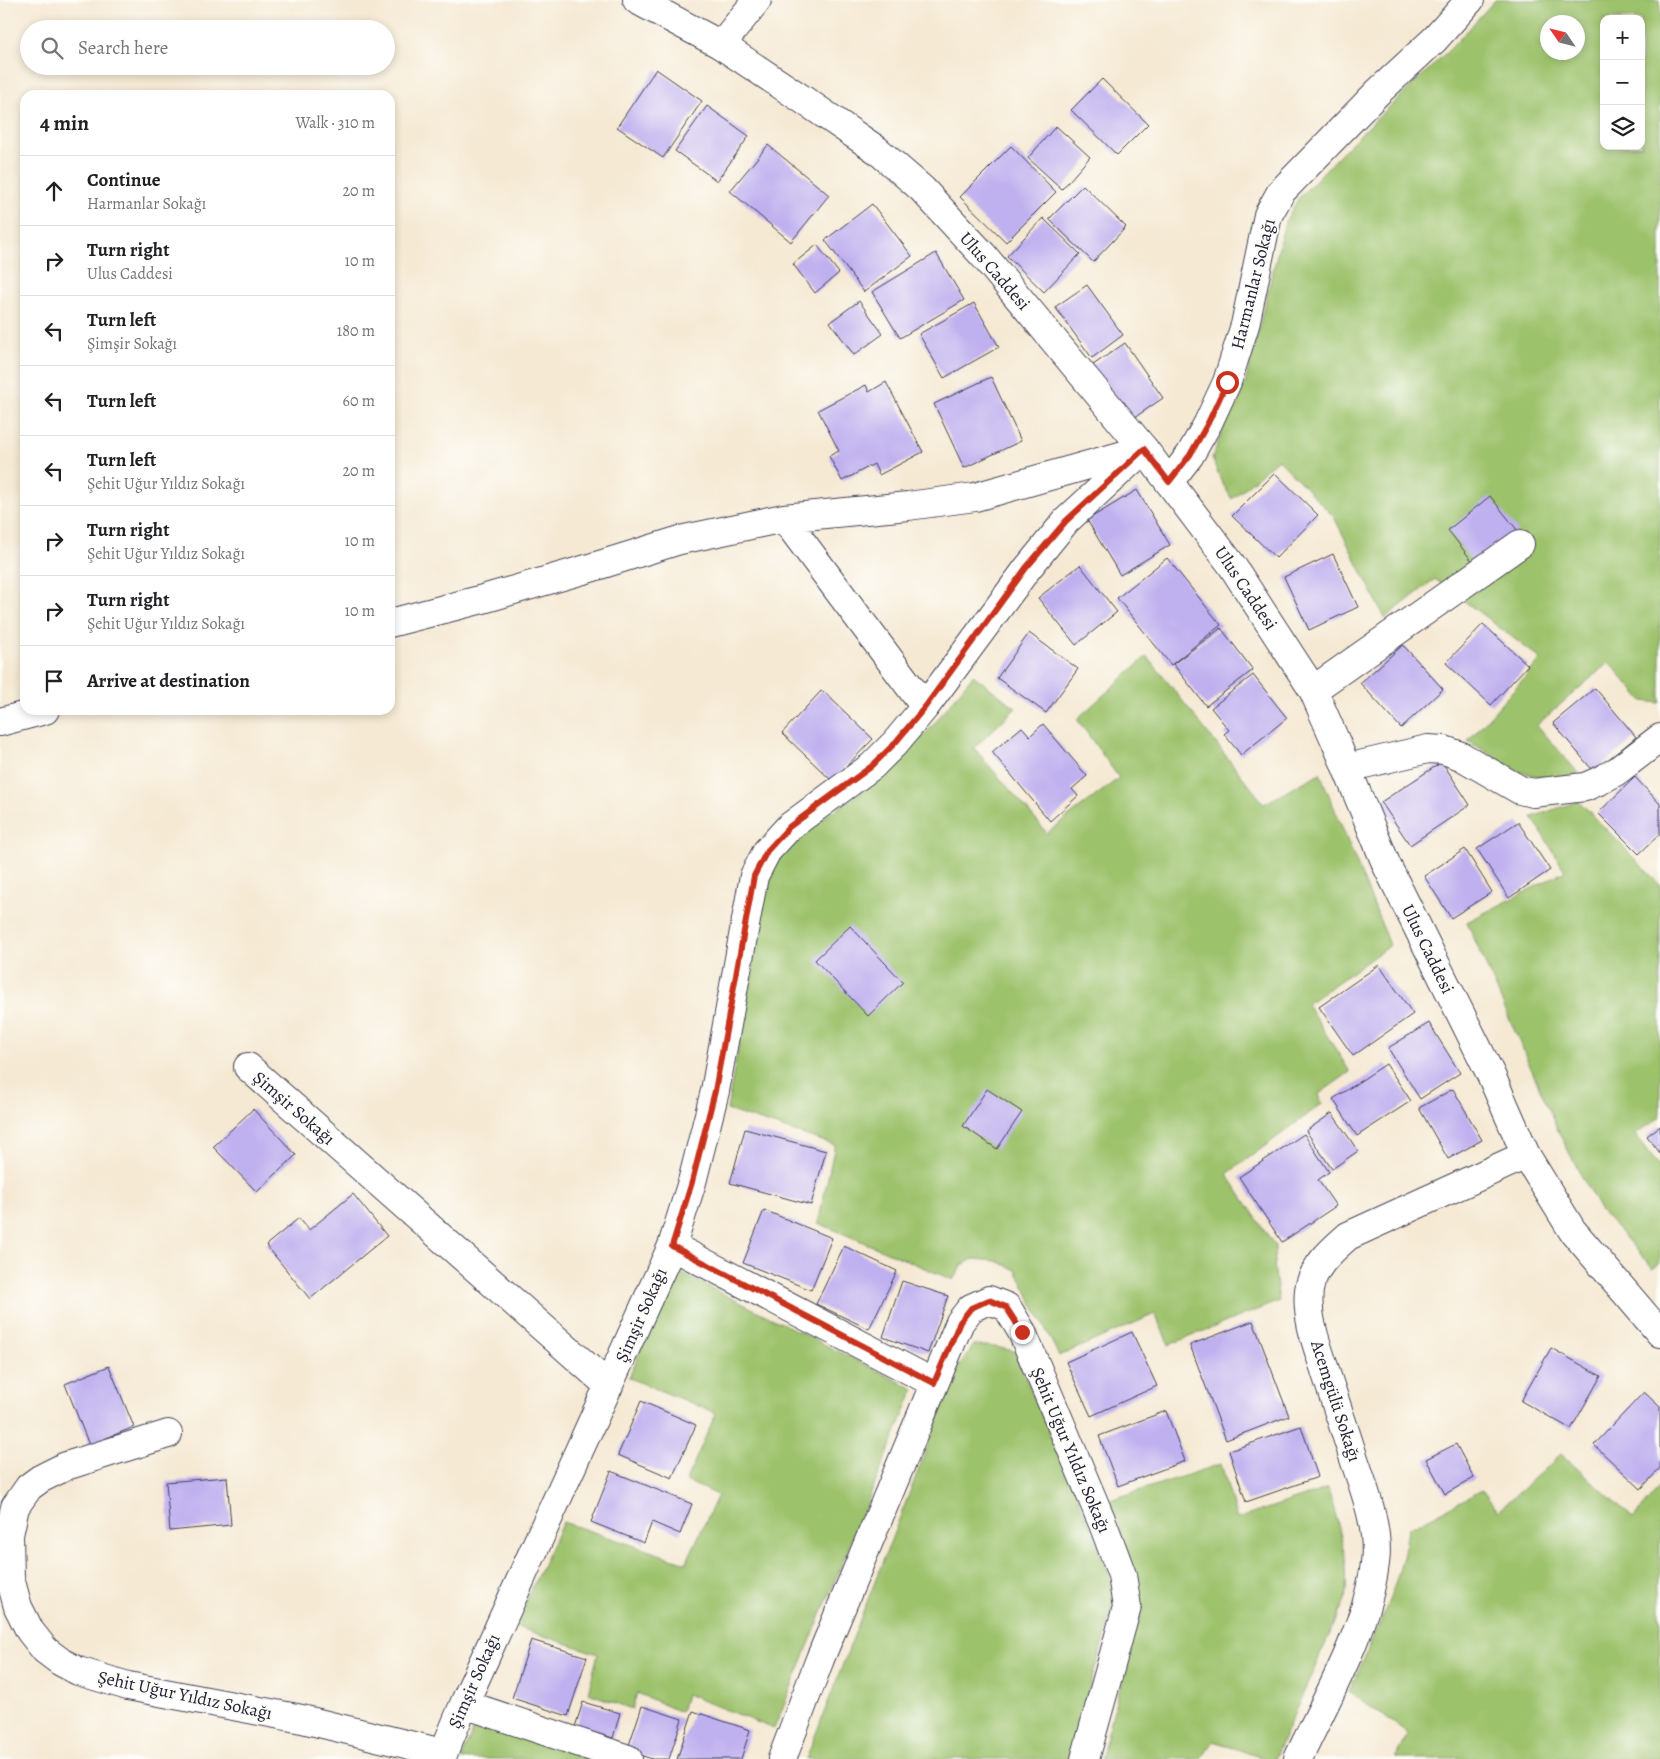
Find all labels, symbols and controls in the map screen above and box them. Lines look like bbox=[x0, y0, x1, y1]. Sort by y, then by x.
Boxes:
north arrow bbox=[1540, 15, 1585, 60]
map controls bbox=[1600, 15, 1645, 150]
button: + bbox=[1600, 15, 1645, 60]
search box bbox=[20, 20, 395, 75]
icon: search bbox=[38, 34, 66, 62]
text: Search here bbox=[78, 35, 168, 61]
button: − bbox=[1600, 60, 1645, 105]
button: layers bbox=[1600, 105, 1645, 150]
text: 4 min bbox=[40, 109, 89, 137]
text: Walk · 310 m bbox=[295, 112, 375, 134]
text: Continue bbox=[87, 167, 161, 193]
icon: ahead bbox=[40, 177, 68, 205]
text: 20 m bbox=[342, 180, 375, 202]
text: Harmanlar Sokağı bbox=[87, 193, 206, 215]
street label: Harmanlar Sokağı bbox=[1225, 216, 1281, 352]
street label: Ulus Caddesi bbox=[954, 227, 1036, 315]
text: Turn right bbox=[87, 237, 169, 263]
icon: right bbox=[40, 247, 68, 275]
text: 10 m bbox=[345, 250, 375, 272]
text: Ulus Caddesi bbox=[87, 263, 173, 285]
text: Turn left bbox=[87, 307, 156, 333]
icon: left bbox=[40, 317, 68, 345]
text: 180 m bbox=[337, 320, 375, 342]
text: Şimşir Sokağı bbox=[87, 333, 177, 355]
route start bbox=[1216, 371, 1239, 394]
icon: left bbox=[40, 387, 68, 415]
text: Turn left bbox=[87, 388, 156, 414]
text: 60 m bbox=[343, 390, 375, 412]
text: Turn left bbox=[87, 447, 156, 473]
icon: left bbox=[40, 457, 68, 485]
text: 20 m bbox=[342, 460, 375, 482]
text: Şehit Uğur Yıldız Sokağı bbox=[87, 473, 245, 495]
text: Turn right bbox=[87, 517, 169, 543]
icon: right bbox=[40, 527, 68, 555]
text: 10 m bbox=[345, 530, 375, 552]
street label: Ulus Caddesi bbox=[1209, 541, 1283, 635]
text: Şehit Uğur Yıldız Sokağı bbox=[87, 543, 245, 565]
text: Turn right bbox=[87, 587, 169, 613]
icon: right bbox=[40, 597, 68, 625]
text: 10 m bbox=[345, 600, 375, 622]
text: Şehit Uğur Yıldız Sokağı bbox=[87, 613, 245, 635]
icon: arrive bbox=[40, 667, 68, 695]
text: Arrive at destination bbox=[87, 668, 250, 694]
street label: Ulus Caddesi bbox=[1396, 900, 1460, 998]
street label: Şimşir Sokağı bbox=[248, 1066, 340, 1150]
street label: Şimşir Sokağı bbox=[609, 1264, 673, 1366]
route end bbox=[1011, 1321, 1034, 1344]
street label: Acemgülü Sokağı bbox=[1305, 1336, 1367, 1465]
street label: Şehit Uğur Yıldız Sokağı bbox=[1025, 1363, 1117, 1537]
street label: Şimşir Sokağı bbox=[442, 1630, 506, 1732]
street label: Şehit Uğur Yıldız Sokağı bbox=[96, 1665, 274, 1725]

